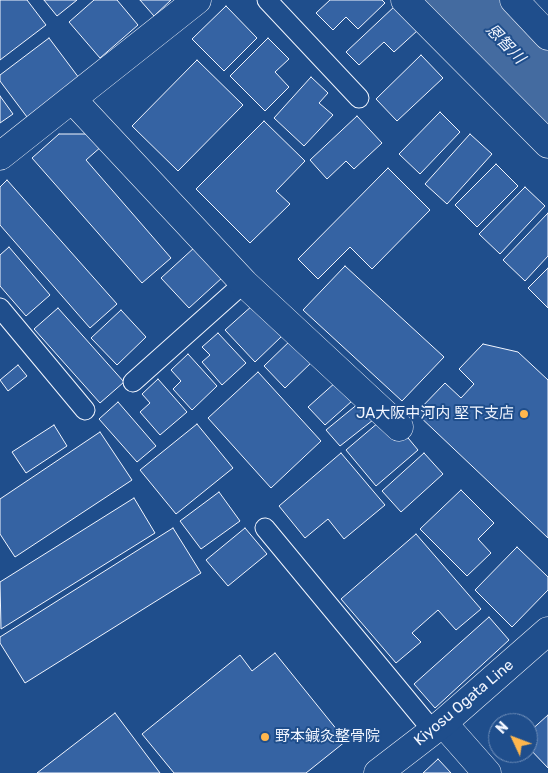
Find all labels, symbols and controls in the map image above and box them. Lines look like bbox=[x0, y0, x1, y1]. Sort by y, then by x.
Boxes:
water label: 恩智川 bbox=[481, 20, 529, 68]
place label: JA大阪中河内 堅下支店 bbox=[356, 405, 514, 423]
marker: JA大阪中河内 堅下支店 bbox=[518, 408, 530, 420]
street label: Kiyosu Ogata Line bbox=[411, 656, 517, 750]
north arrow bbox=[488, 713, 538, 763]
text: N bbox=[493, 719, 512, 738]
place label: 野本鍼灸整骨院 bbox=[275, 728, 380, 746]
marker: 野本鍼灸整骨院 bbox=[259, 731, 271, 743]

